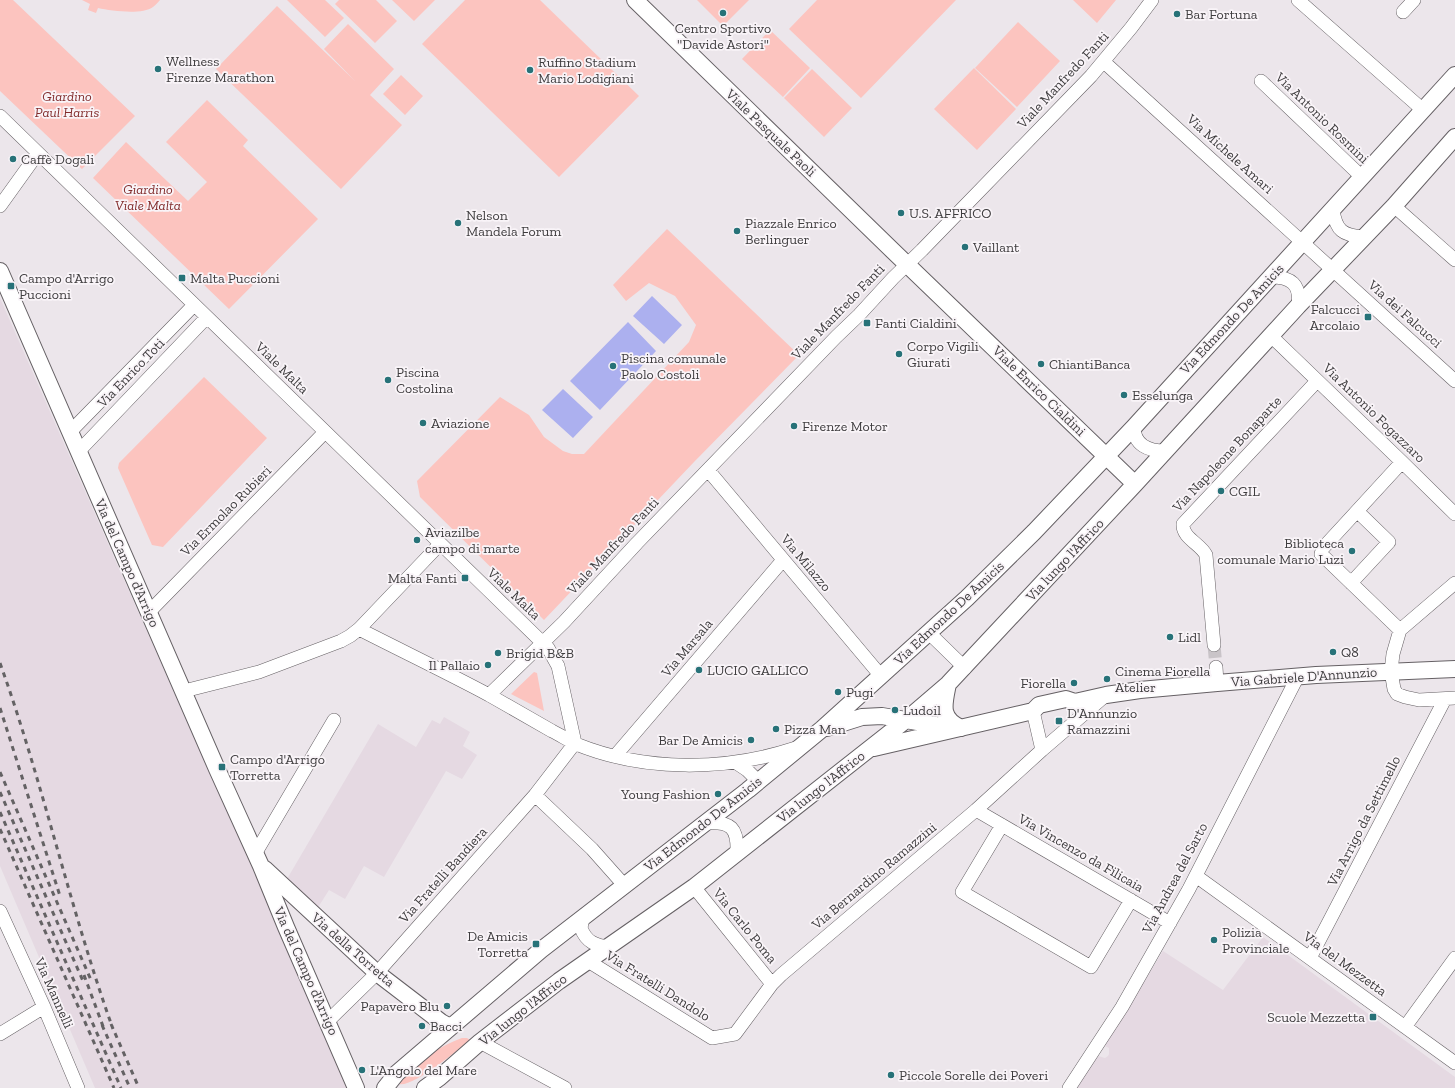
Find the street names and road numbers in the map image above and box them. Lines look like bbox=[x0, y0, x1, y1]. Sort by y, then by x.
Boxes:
street label: Viale Manfredo Fanti bbox=[1013, 28, 1112, 133]
street label: Via Antonio Rosmini bbox=[1271, 68, 1372, 167]
street label: Viale Pasquale Paoli bbox=[722, 85, 820, 180]
street label: Via Michele Amari bbox=[1182, 110, 1277, 197]
street label: Via Edmondo De Amicis bbox=[1176, 260, 1288, 378]
street label: Viale Manfredo Fanti bbox=[787, 261, 888, 364]
street label: Via dei Falcucci bbox=[1364, 276, 1445, 352]
street label: Via Enrico Toti bbox=[93, 335, 168, 412]
street label: Viale Malta bbox=[251, 338, 312, 398]
street label: Viale Enrico Cialdini bbox=[988, 342, 1089, 440]
street label: Via Antonio Fogazzaro bbox=[1318, 359, 1429, 466]
street label: Via Napoleone Bonaparte bbox=[1168, 392, 1285, 516]
street label: Via Ermolao Rubieri bbox=[176, 462, 275, 561]
street label: Viale Manfredo Fanti bbox=[563, 494, 662, 599]
street label: Via del Campo d'Arrigo bbox=[91, 495, 163, 630]
street label: Via lungo l'Affrico bbox=[1022, 515, 1108, 606]
street label: Via Milazzo bbox=[776, 530, 835, 595]
street label: Via Edmondo De Amicis bbox=[890, 557, 1008, 669]
street label: Viale Malta bbox=[483, 564, 544, 624]
street label: Via Marsala bbox=[657, 615, 716, 681]
street label: Via Gabriele D'Annunzio bbox=[1229, 663, 1378, 691]
street label: Via lungo l'Affrico bbox=[773, 747, 868, 827]
street label: Via Arrigo da Settimello bbox=[1323, 753, 1404, 890]
street label: Via Edmondo De Amicis bbox=[640, 773, 765, 876]
street label: Via Vincenzo da Filicaia bbox=[1015, 810, 1147, 896]
street label: Via Bernardino Ramazzini bbox=[808, 819, 940, 934]
street label: Via Andrea del Sarto bbox=[1138, 820, 1211, 937]
street label: Via Fratelli Bandiera bbox=[395, 823, 491, 927]
street label: Via Carlo Poma bbox=[709, 884, 781, 967]
street label: Via del Campo d'Arrigo bbox=[270, 903, 342, 1038]
street label: Via della Torretta bbox=[307, 909, 398, 991]
street label: Via del Mezzetta bbox=[1299, 927, 1390, 1000]
street label: Via Fratelli Dandolo bbox=[602, 947, 713, 1025]
street label: Via Mannelli bbox=[30, 954, 77, 1031]
street label: Via lungo l'Affrico bbox=[475, 970, 570, 1050]

